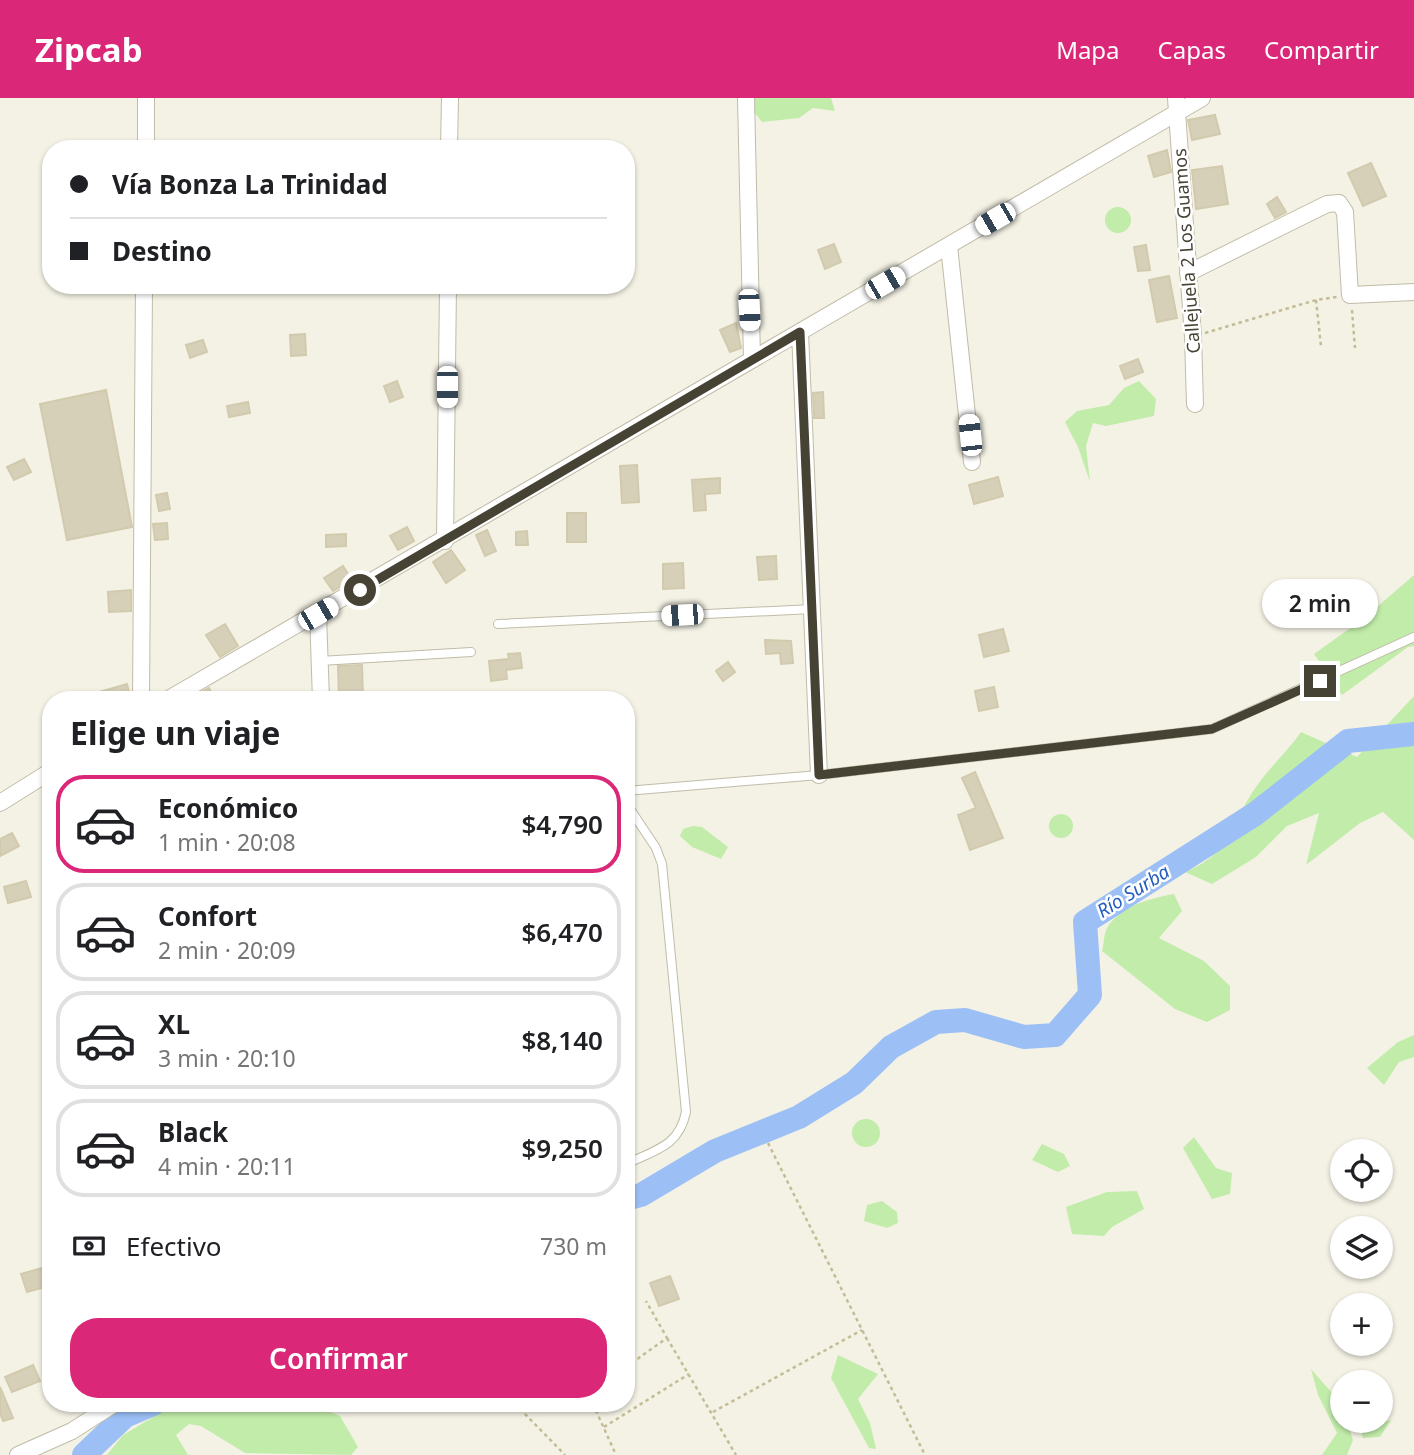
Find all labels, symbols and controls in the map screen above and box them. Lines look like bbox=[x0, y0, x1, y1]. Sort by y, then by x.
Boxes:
text: Zipcab bbox=[35, 27, 142, 72]
text: Mapa bbox=[1056, 33, 1120, 66]
text: Capas bbox=[1158, 33, 1226, 66]
text: Compartir bbox=[1264, 33, 1379, 66]
street label: Callejuela 2 Los Guamos bbox=[1167, 148, 1205, 354]
text: Vía Bonza La Trinidad bbox=[112, 166, 388, 202]
car bbox=[972, 199, 1019, 239]
text: Destino bbox=[112, 233, 212, 269]
car bbox=[862, 263, 909, 303]
car bbox=[738, 288, 761, 332]
car bbox=[437, 366, 458, 408]
car bbox=[958, 413, 983, 457]
route start bbox=[344, 574, 376, 606]
callout: 2 min bbox=[1262, 580, 1378, 628]
text: 2 min bbox=[1289, 587, 1351, 619]
car bbox=[295, 594, 342, 634]
car bbox=[661, 603, 704, 627]
route end bbox=[1304, 665, 1336, 697]
text: Elige un viaje bbox=[70, 711, 280, 754]
text: Económico bbox=[158, 790, 298, 826]
icon: car bbox=[74, 793, 137, 856]
text: $4,790 bbox=[521, 806, 603, 842]
text: 1 min · 20:08 bbox=[158, 826, 296, 858]
water label: Río Surba bbox=[1092, 858, 1175, 924]
text: Confort bbox=[158, 898, 257, 934]
icon: car bbox=[74, 901, 137, 964]
text: $6,470 bbox=[521, 914, 603, 950]
text: 2 min · 20:09 bbox=[158, 934, 296, 966]
text: XL bbox=[158, 1006, 190, 1042]
icon: car bbox=[74, 1009, 137, 1072]
text: $8,140 bbox=[521, 1022, 603, 1058]
text: 3 min · 20:10 bbox=[158, 1042, 296, 1074]
text: Black bbox=[158, 1114, 228, 1150]
icon: car bbox=[74, 1117, 137, 1180]
text: $9,250 bbox=[521, 1130, 603, 1166]
map controls bbox=[1330, 1139, 1393, 1433]
button: locate bbox=[1330, 1139, 1393, 1202]
text: 4 min · 20:11 bbox=[158, 1150, 296, 1182]
button: layers bbox=[1330, 1216, 1393, 1279]
icon: cash bbox=[70, 1227, 108, 1265]
text: Efectivo bbox=[126, 1228, 222, 1264]
text: 730 m bbox=[540, 1230, 607, 1262]
button: + bbox=[1330, 1293, 1393, 1356]
button: Confirmar bbox=[70, 1318, 607, 1398]
button: − bbox=[1330, 1370, 1393, 1433]

